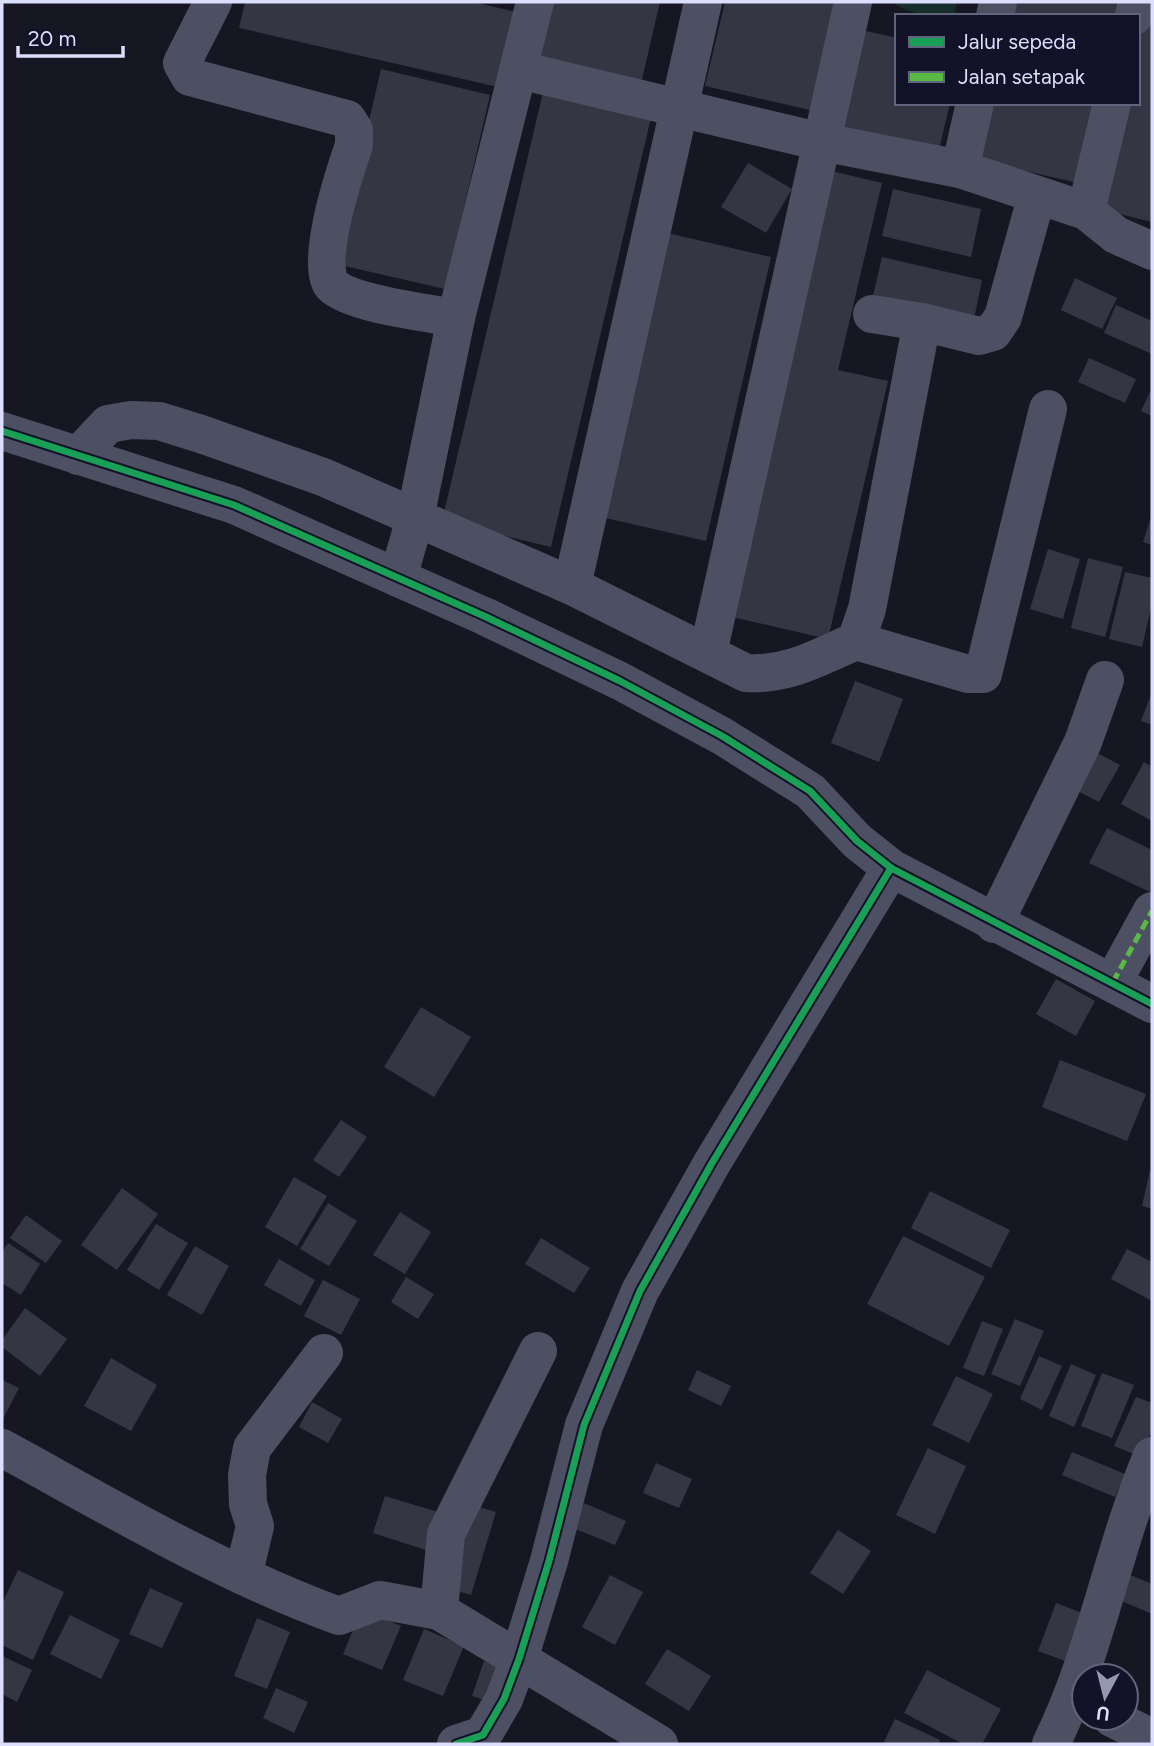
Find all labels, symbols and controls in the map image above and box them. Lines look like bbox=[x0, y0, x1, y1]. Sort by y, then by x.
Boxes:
scale bar bbox=[18, 14, 122, 58]
legend bbox=[895, 14, 1140, 105]
text: 20 m bbox=[28, 26, 76, 51]
text: Jalur sepeda bbox=[958, 29, 1076, 54]
text: Jalan setapak bbox=[958, 64, 1086, 89]
north arrow bbox=[1070, 1662, 1140, 1732]
text: U bbox=[1095, 1701, 1111, 1726]

